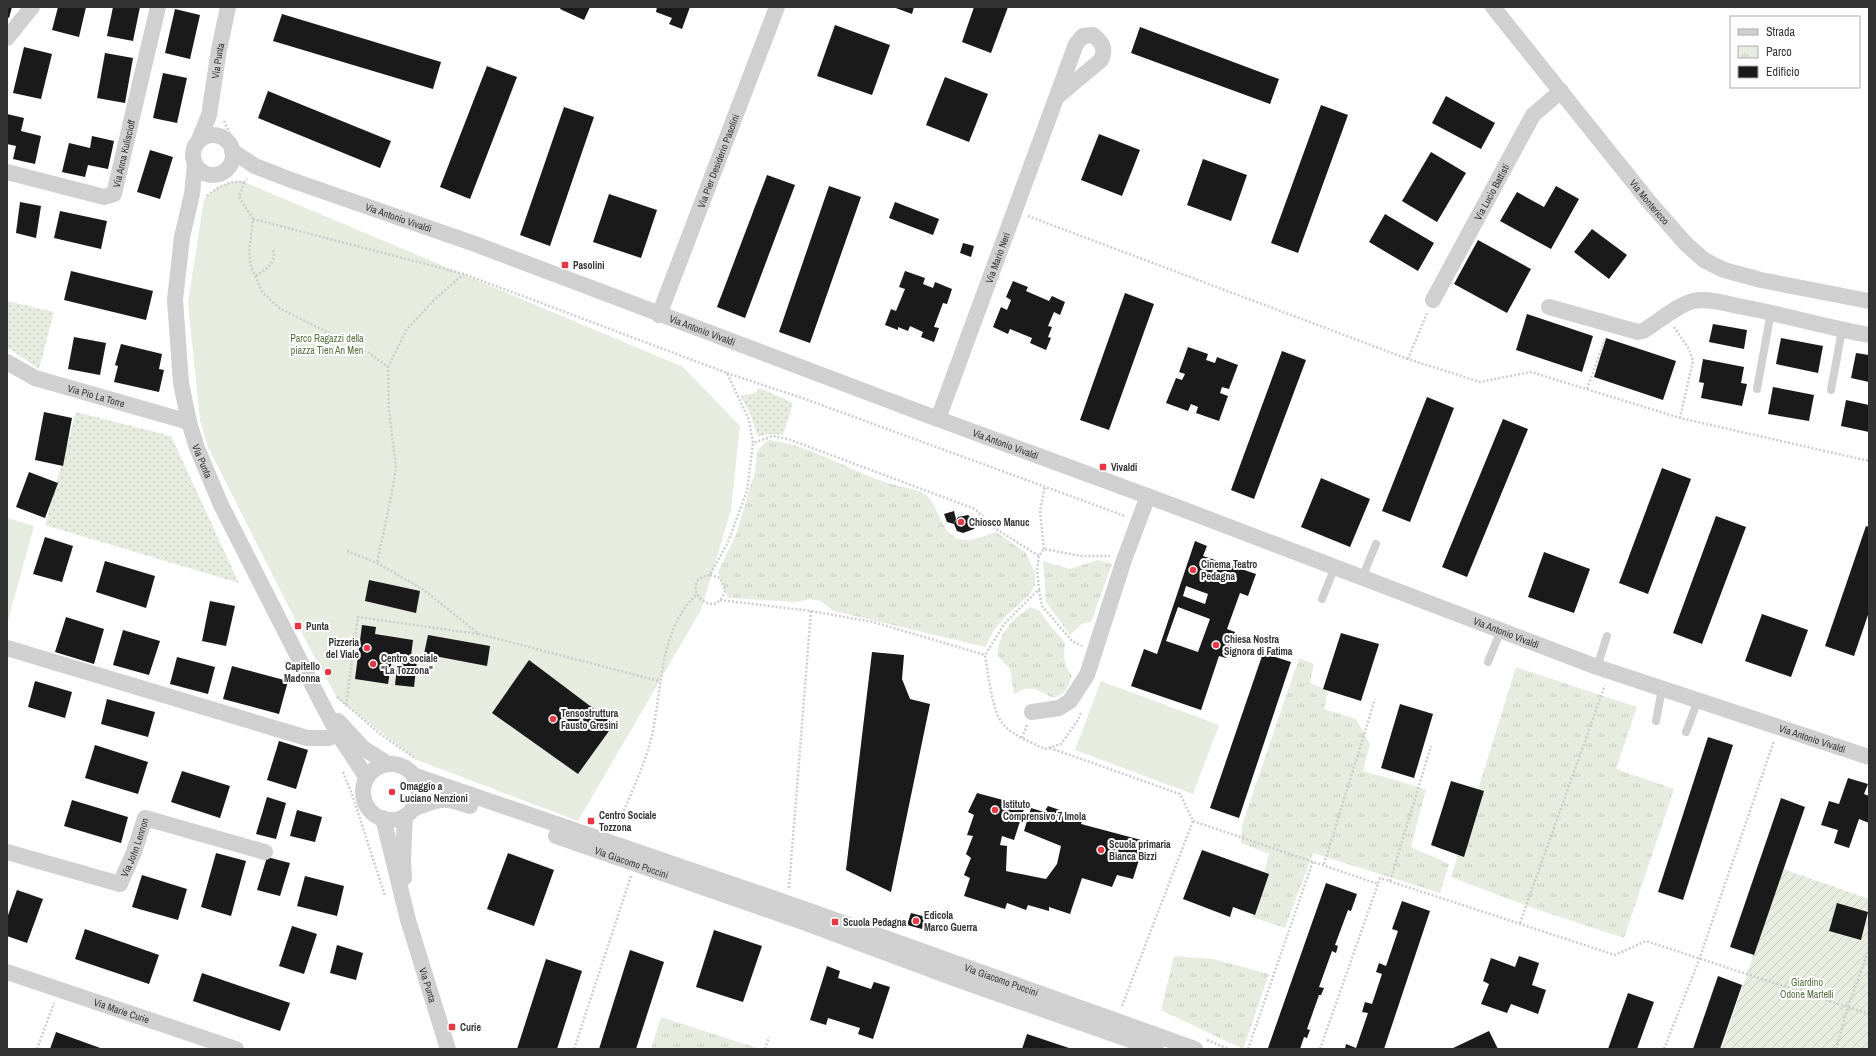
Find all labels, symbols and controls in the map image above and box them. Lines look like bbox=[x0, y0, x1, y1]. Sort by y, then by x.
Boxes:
legend bbox=[1730, 16, 1860, 88]
text: Strada bbox=[1766, 24, 1796, 40]
street label: Via Punta bbox=[209, 41, 227, 79]
text: Parco bbox=[1766, 44, 1792, 60]
text: Edificio bbox=[1766, 64, 1799, 80]
street label: Via Pier Desiderio Pasolini bbox=[695, 112, 742, 210]
street label: Via Anna Kuliscioff bbox=[110, 118, 138, 189]
street label: Via Lucio Battisti bbox=[1471, 162, 1512, 223]
street label: Via Montericco bbox=[1627, 177, 1672, 228]
street label: Via Antonio Vivaldi bbox=[363, 200, 433, 235]
street label: Via Mario Neri bbox=[983, 231, 1013, 285]
place label: Pasolini bbox=[573, 259, 604, 272]
marker: Pasolini bbox=[560, 260, 570, 270]
street label: Via Antonio Vivaldi bbox=[667, 312, 737, 349]
park label: Parco Ragazzi della piazza Tien An Men bbox=[290, 332, 364, 357]
street label: Via Pio La Torre bbox=[66, 382, 127, 410]
street label: Via Antonio Vivaldi bbox=[971, 426, 1040, 462]
street label: Via Punta bbox=[189, 443, 215, 481]
place label: Vivaldi bbox=[1111, 461, 1137, 474]
marker: Vivaldi bbox=[1098, 462, 1108, 472]
place label: Chiosco Manuc bbox=[969, 516, 1030, 529]
marker: Chiosco Manuc bbox=[956, 517, 966, 527]
place label: Cinema Teatro Pedagna bbox=[1201, 558, 1257, 583]
marker: Cinema Teatro Pedagna bbox=[1188, 565, 1198, 575]
street label: Via Antonio Vivaldi bbox=[1471, 614, 1541, 651]
place label: Punta bbox=[306, 620, 329, 633]
marker: Punta bbox=[293, 621, 303, 631]
place label: Chiesa Nostra Signora di Fatima bbox=[1224, 633, 1293, 658]
place label: Pizzeria del Viale bbox=[326, 636, 359, 661]
marker: Chiesa Nostra Signora di Fatima bbox=[1211, 640, 1221, 650]
marker: Pizzeria del Viale bbox=[362, 643, 372, 653]
place label: Centro sociale "La Tozzona" bbox=[381, 652, 438, 677]
marker: Centro sociale "La Tozzona" bbox=[368, 659, 378, 669]
place label: Capitello Madonna bbox=[284, 660, 320, 685]
marker: Capitello Madonna bbox=[323, 667, 333, 677]
place label: Tensostruttura Fausto Gresini bbox=[561, 707, 619, 732]
marker: Tensostruttura Fausto Gresini bbox=[548, 714, 558, 724]
street label: Via Antonio Vivaldi bbox=[1777, 722, 1847, 756]
place label: Omaggio a Luciano Nenzioni bbox=[400, 780, 468, 805]
marker: Omaggio a Luciano Nenzioni bbox=[387, 787, 397, 797]
place label: Istituto Comprensivo 7 Imola bbox=[1003, 798, 1086, 823]
marker: Istituto Comprensivo 7 Imola bbox=[990, 805, 1000, 815]
place label: Centro Sociale Tozzona bbox=[599, 809, 657, 834]
street label: Via John Lennon bbox=[118, 816, 152, 879]
marker: Centro Sociale Tozzona bbox=[586, 816, 596, 826]
place label: Scuola primaria Bianca Bizzi bbox=[1109, 838, 1171, 863]
street label: Via Giacomo Puccini bbox=[593, 844, 670, 882]
marker: Scuola primaria Bianca Bizzi bbox=[1096, 845, 1106, 855]
place label: Edicola Marco Guerra bbox=[924, 909, 978, 934]
place label: Scuola Pedagna bbox=[843, 916, 907, 929]
marker: Edicola Marco Guerra bbox=[911, 916, 921, 926]
marker: Scuola Pedagna bbox=[830, 917, 840, 927]
street label: Via Giacomo Puccini bbox=[963, 961, 1040, 999]
street label: Via Punta bbox=[416, 966, 439, 1005]
park label: Giardino Odone Martelli bbox=[1780, 976, 1834, 1001]
street label: Via Marie Curie bbox=[92, 996, 151, 1027]
place label: Curie bbox=[460, 1021, 481, 1034]
marker: Curie bbox=[447, 1022, 457, 1032]

